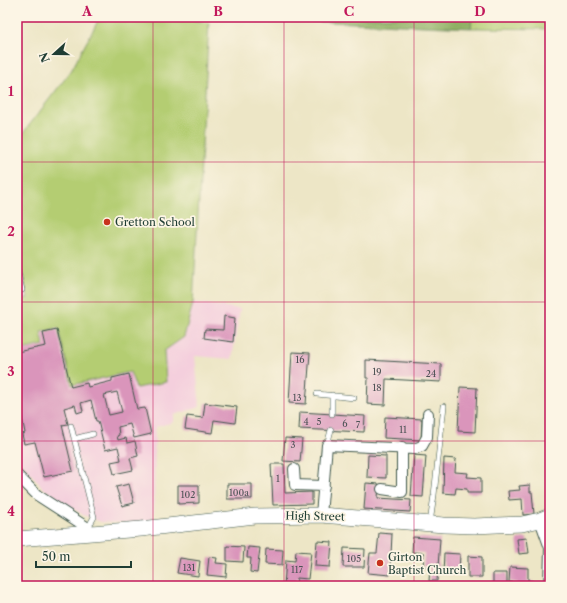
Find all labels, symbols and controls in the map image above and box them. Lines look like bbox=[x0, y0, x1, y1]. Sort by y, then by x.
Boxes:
text: A bbox=[81, 3, 93, 19]
text: B bbox=[213, 3, 223, 19]
text: C bbox=[344, 3, 354, 19]
text: D bbox=[474, 3, 486, 19]
north arrow bbox=[34, 34, 74, 74]
text: N bbox=[36, 50, 53, 65]
text: 1 bbox=[8, 83, 14, 99]
place label: Gretton School bbox=[115, 215, 196, 229]
marker: Gretton School bbox=[102, 217, 112, 227]
text: 2 bbox=[7, 223, 15, 239]
house number: 16 bbox=[295, 354, 305, 365]
text: 3 bbox=[7, 363, 15, 379]
house number: 19 bbox=[372, 366, 382, 377]
house number: 24 bbox=[426, 368, 436, 379]
house number: 18 bbox=[372, 382, 382, 393]
house number: 13 bbox=[293, 392, 301, 403]
house number: 4 bbox=[303, 416, 309, 427]
house number: 5 bbox=[317, 416, 322, 427]
house number: 6 bbox=[342, 418, 348, 429]
house number: 7 bbox=[356, 419, 361, 430]
house number: 11 bbox=[399, 424, 407, 435]
house number: 3 bbox=[291, 439, 296, 450]
house number: 1 bbox=[276, 473, 280, 484]
house number: 100a bbox=[229, 487, 249, 498]
house number: 102 bbox=[181, 489, 195, 500]
text: 4 bbox=[7, 503, 15, 519]
street label: High Street bbox=[285, 508, 345, 524]
scale bar bbox=[36, 543, 131, 569]
text: 50 m bbox=[42, 549, 71, 564]
place label: Girton Baptist Church bbox=[388, 550, 466, 577]
house number: 105 bbox=[347, 553, 361, 564]
marker: Girton Baptist Church bbox=[375, 558, 385, 568]
house number: 131 bbox=[183, 562, 195, 573]
house number: 117 bbox=[291, 564, 304, 575]

